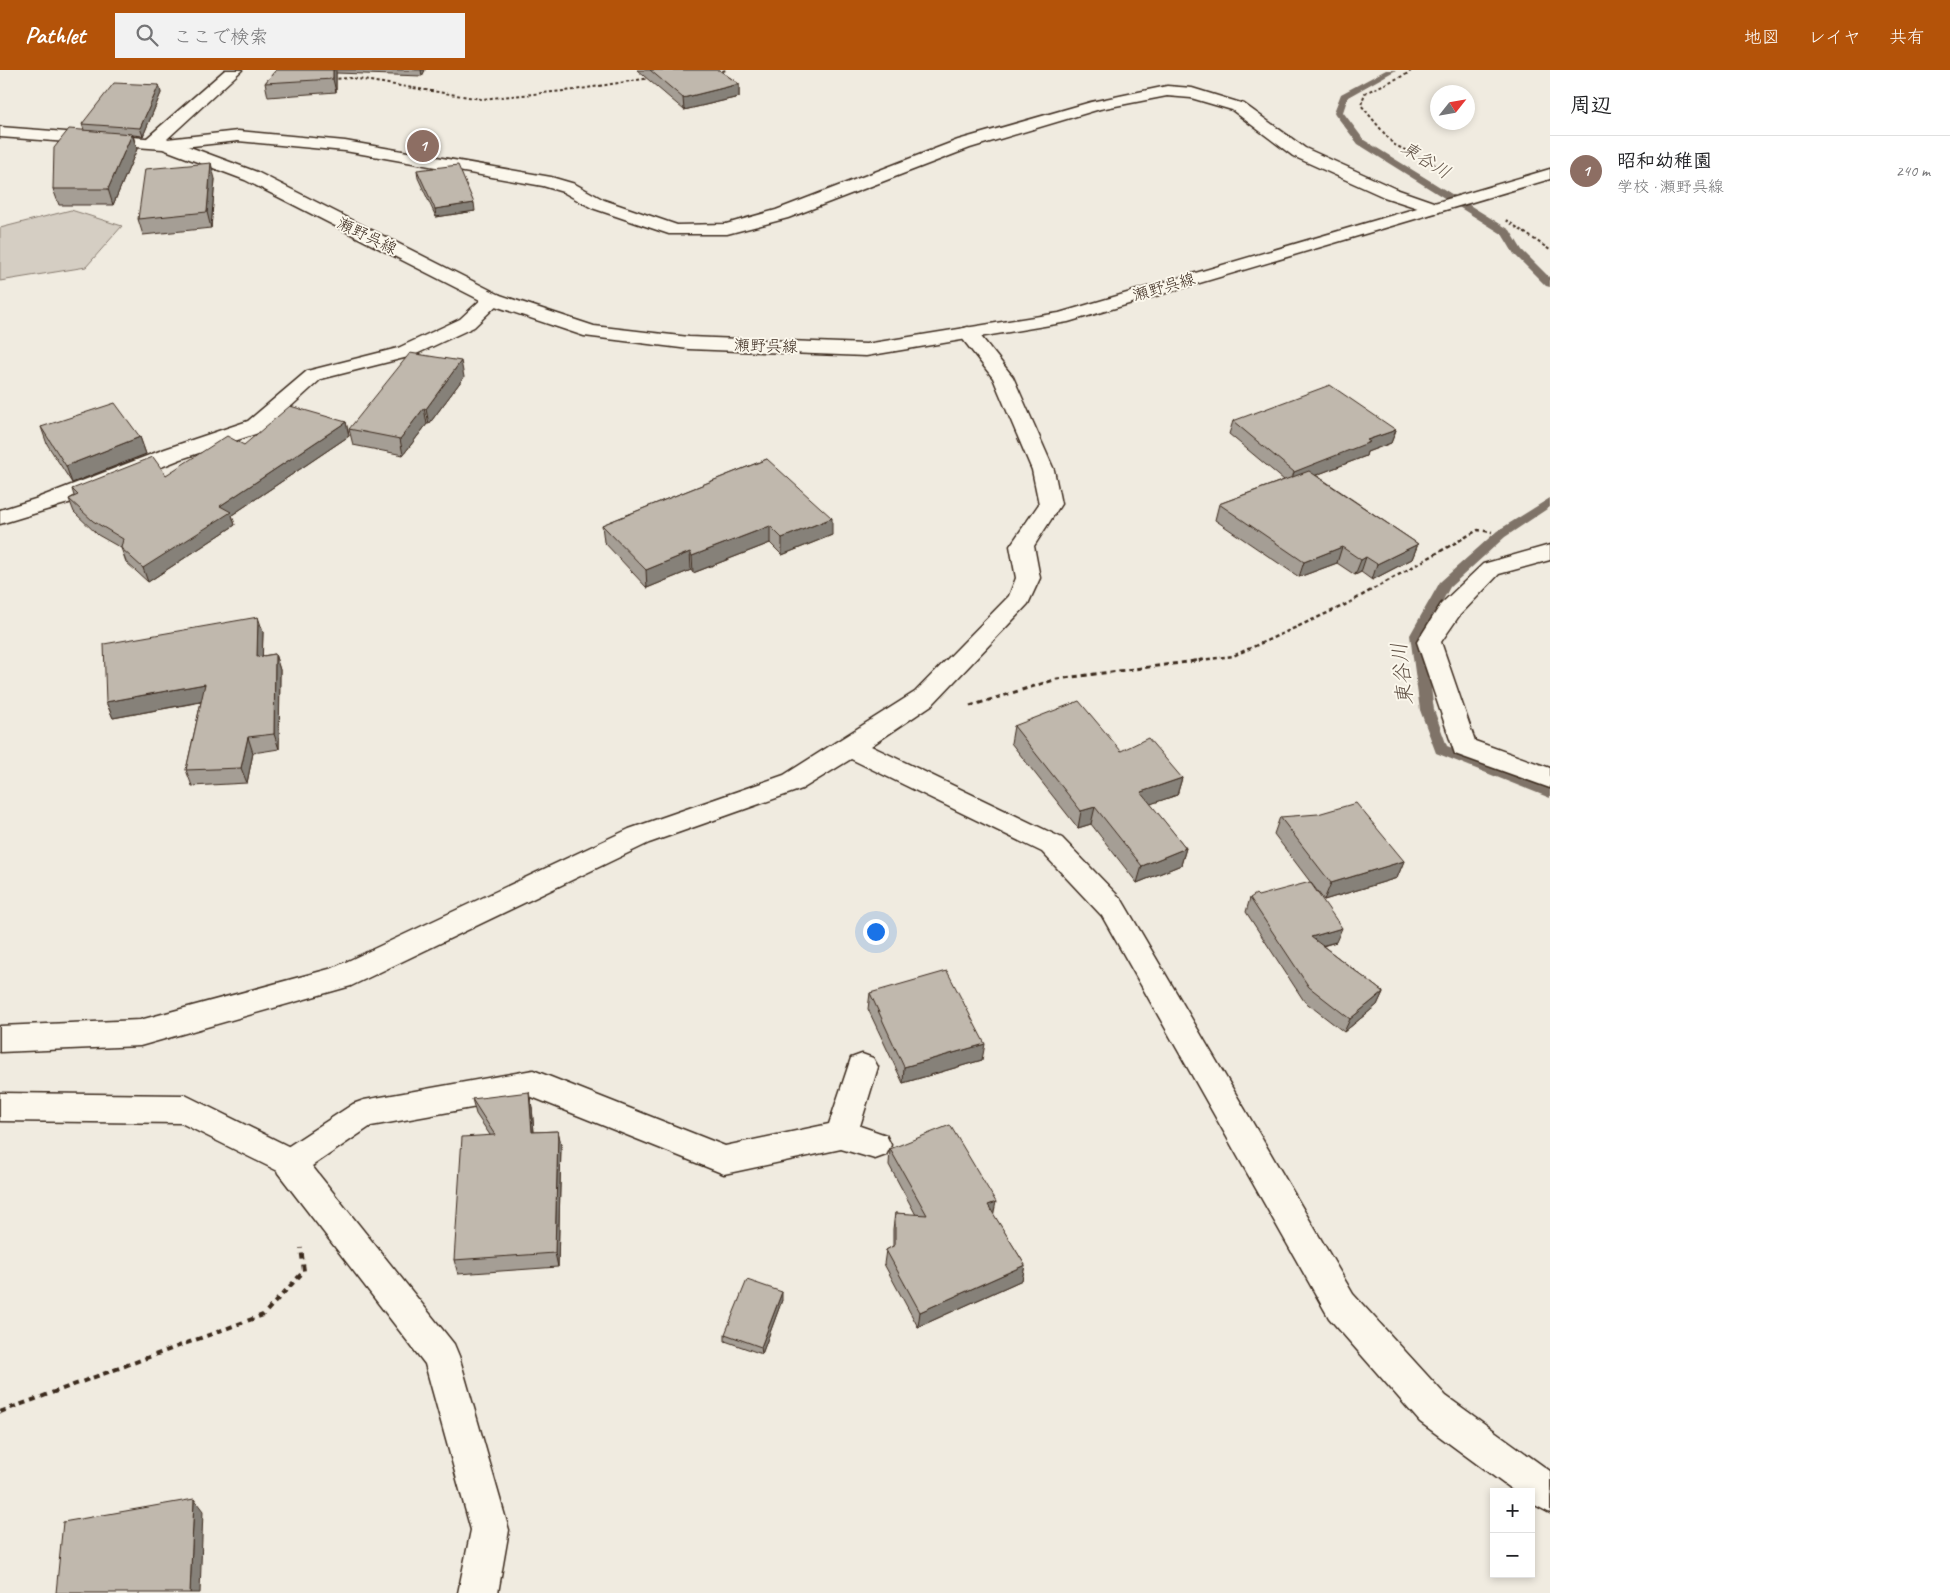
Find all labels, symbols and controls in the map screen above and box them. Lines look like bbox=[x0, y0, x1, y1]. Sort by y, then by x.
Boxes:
search box bbox=[115, 13, 465, 58]
text: Pathlet bbox=[25, 20, 85, 50]
icon: search bbox=[133, 21, 161, 49]
text: ここで検索 bbox=[173, 25, 268, 49]
text: 地図 bbox=[1744, 26, 1780, 48]
text: レイヤ bbox=[1808, 26, 1861, 48]
text: 共有 bbox=[1889, 26, 1925, 48]
north arrow bbox=[1430, 85, 1475, 130]
text: 周辺 bbox=[1570, 92, 1612, 118]
pin: 1 bbox=[407, 127, 439, 165]
water label: 東谷川 bbox=[1397, 136, 1455, 184]
text: 昭和幼稚園 bbox=[1617, 149, 1712, 173]
text: 1 bbox=[1582, 161, 1590, 181]
text: 240 m bbox=[1896, 161, 1930, 181]
text: 学校 · 瀬野呉線 bbox=[1617, 177, 1724, 197]
street label: 瀬野呉線 bbox=[334, 213, 400, 259]
street label: 瀬野呉線 bbox=[1130, 269, 1198, 305]
street label: 瀬野呉線 bbox=[734, 335, 798, 357]
water label: 東谷川 bbox=[1386, 641, 1418, 707]
your location bbox=[863, 919, 889, 945]
map controls bbox=[1490, 1488, 1535, 1578]
button: + bbox=[1490, 1488, 1535, 1533]
button: − bbox=[1490, 1533, 1535, 1578]

